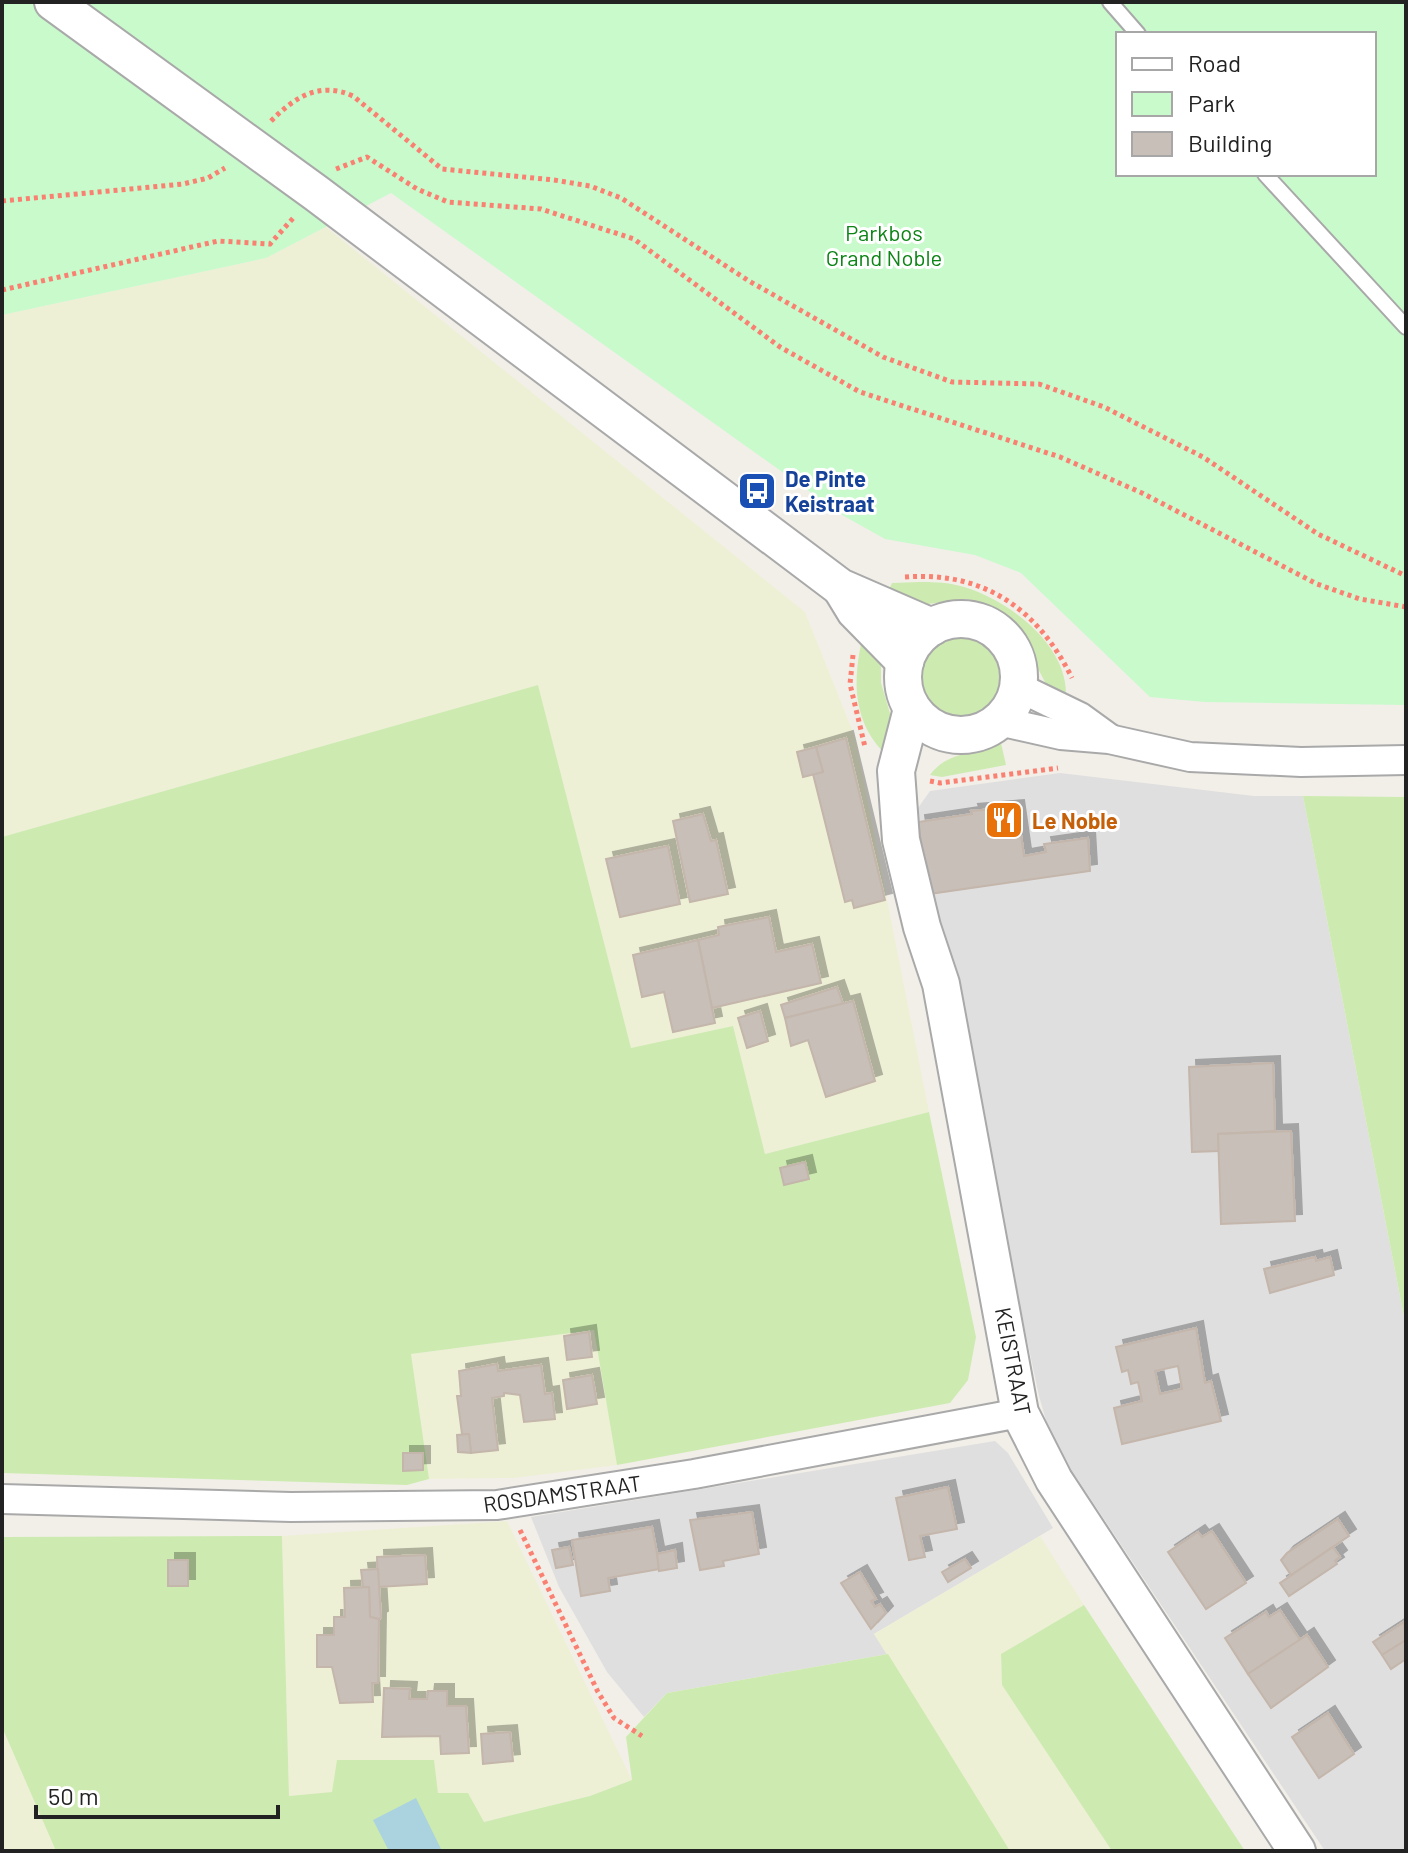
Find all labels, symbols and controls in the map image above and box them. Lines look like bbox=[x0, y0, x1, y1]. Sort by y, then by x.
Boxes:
legend bbox=[1116, 32, 1376, 176]
text: Road bbox=[1188, 48, 1241, 77]
text: Park bbox=[1188, 88, 1235, 117]
text: Building bbox=[1188, 128, 1272, 157]
park label: Parkbos Grand Noble bbox=[826, 219, 942, 270]
place label: De Pinte Keistraat bbox=[785, 465, 875, 516]
bus stop icon: De Pinte Keistraat bbox=[736, 470, 778, 512]
restaurant icon: Le Noble bbox=[983, 799, 1025, 841]
place label: Le Noble bbox=[1032, 807, 1118, 833]
street label: KEISTRAAT bbox=[991, 1305, 1037, 1417]
street label: ROSDAMSTRAAT bbox=[481, 1469, 643, 1517]
scale bar bbox=[36, 1769, 278, 1819]
text: 50 m bbox=[48, 1781, 99, 1810]

